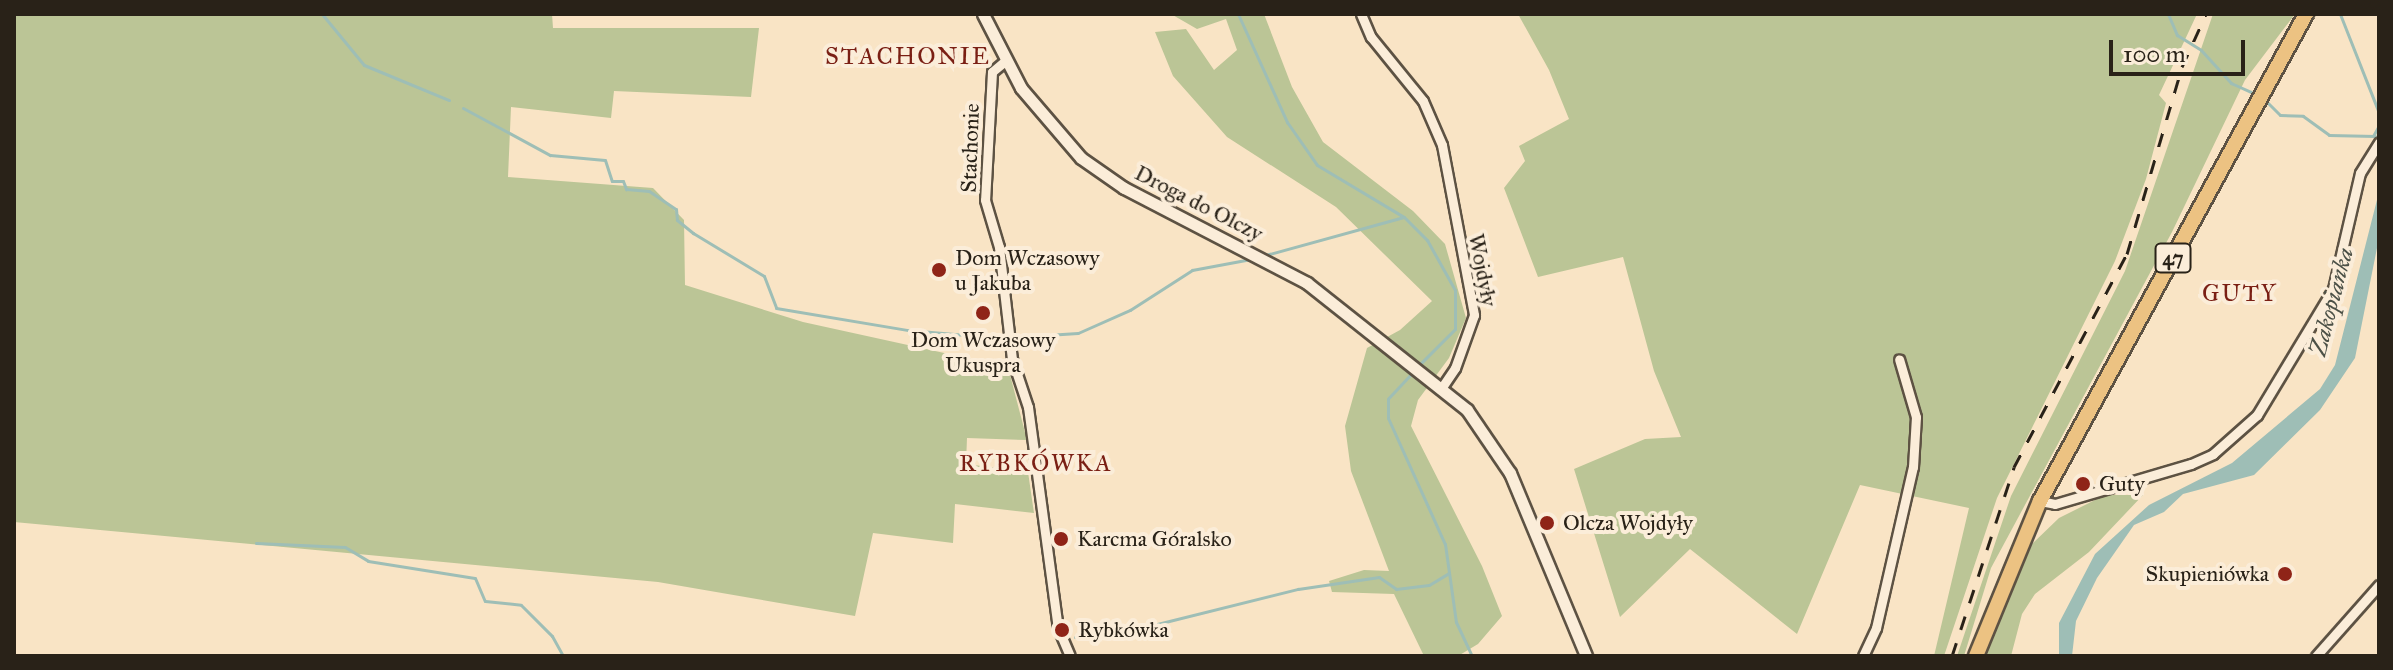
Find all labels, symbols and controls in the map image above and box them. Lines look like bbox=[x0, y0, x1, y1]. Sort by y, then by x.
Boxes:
scale bar bbox=[2113, 24, 2249, 74]
text: 100 m bbox=[2123, 39, 2186, 69]
district label: STACHONIE bbox=[825, 43, 991, 71]
street label: Stachonie bbox=[955, 103, 985, 193]
street label: Droga do Olczy bbox=[1130, 159, 1268, 247]
street label: Wojdyły bbox=[1463, 231, 1503, 309]
road number: 47 bbox=[2153, 242, 2193, 274]
place label: Dom Wczasowy u Jakuba bbox=[955, 244, 1099, 296]
water label: Zakopianka bbox=[2304, 245, 2360, 359]
marker: Dom Wczasowy u Jakuba bbox=[930, 261, 948, 279]
district label: GUTY bbox=[2202, 280, 2278, 308]
marker: Dom Wczasowy Ukuspra bbox=[974, 304, 992, 322]
place label: Dom Wczasowy Ukuspra bbox=[911, 326, 1055, 378]
district label: RYBKÓWKA bbox=[959, 450, 1113, 478]
place label: Guty bbox=[2099, 471, 2145, 497]
marker: Guty bbox=[2074, 475, 2092, 493]
place label: Olcza Wojdyły bbox=[1563, 510, 1693, 536]
marker: Olcza Wojdyły bbox=[1538, 514, 1556, 532]
place label: Karcma Góralsko bbox=[1077, 526, 1232, 552]
marker: Karcma Góralsko bbox=[1052, 530, 1070, 548]
place label: Skupieniówka bbox=[2146, 561, 2269, 587]
marker: Skupieniówka bbox=[2276, 565, 2294, 583]
place label: Rybkówka bbox=[1078, 617, 1169, 643]
marker: Rybkówka bbox=[1053, 621, 1071, 639]

